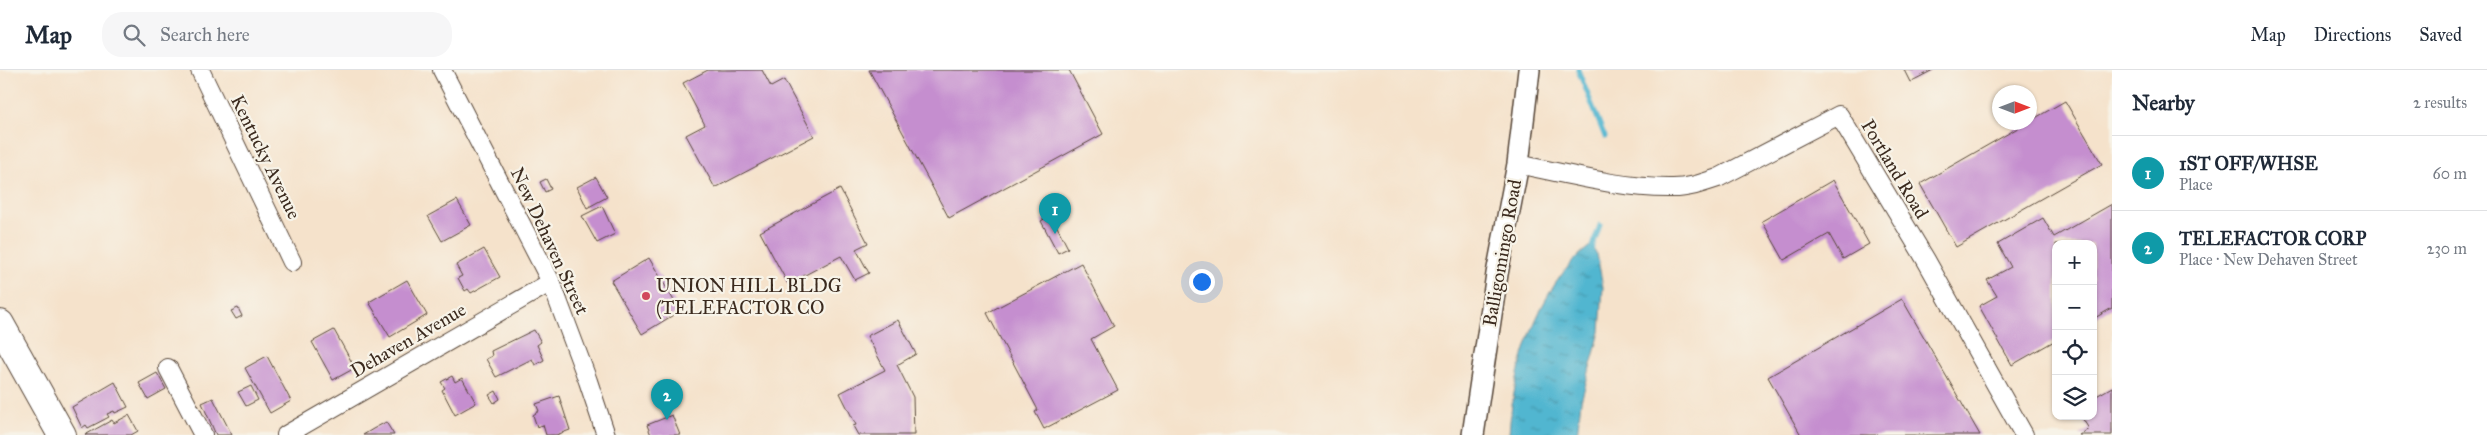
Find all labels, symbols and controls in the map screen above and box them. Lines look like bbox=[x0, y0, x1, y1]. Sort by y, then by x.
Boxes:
search box bbox=[102, 12, 452, 57]
text: Map bbox=[25, 20, 72, 50]
icon: search bbox=[120, 21, 148, 49]
text: Search here bbox=[160, 23, 250, 46]
text: Map bbox=[2250, 24, 2286, 46]
text: Directions bbox=[2314, 24, 2391, 46]
text: Saved bbox=[2419, 24, 2462, 46]
north arrow bbox=[1992, 85, 2037, 130]
text: Nearby bbox=[2132, 90, 2195, 116]
street label: Kentucky Avenue bbox=[226, 91, 306, 223]
text: 2 results bbox=[2413, 93, 2467, 112]
street label: Portland Road bbox=[1856, 115, 1934, 223]
text: 1ST OFF/WHSE bbox=[2179, 152, 2318, 175]
street label: New Dehaven Street bbox=[506, 164, 594, 319]
text: 1 bbox=[2145, 164, 2151, 183]
text: 60 m bbox=[2433, 164, 2467, 183]
text: Place bbox=[2179, 175, 2213, 194]
street label: Balligomingo Road bbox=[1478, 177, 1527, 329]
pin: 1 bbox=[1039, 193, 1071, 234]
text: TELEFACTOR CORP bbox=[2179, 227, 2366, 250]
text: 2 bbox=[2144, 239, 2152, 258]
text: 230 m bbox=[2427, 239, 2467, 258]
map controls bbox=[2052, 240, 2097, 420]
button: + bbox=[2052, 240, 2097, 285]
text: Place · New Dehaven Street bbox=[2179, 250, 2358, 269]
your location bbox=[1189, 269, 1215, 295]
place label: UNION HILL BLDG (TELEFACTOR CO bbox=[656, 274, 842, 319]
button: − bbox=[2052, 285, 2097, 330]
marker: UNION HILL BLDG (TELEFACTOR CO bbox=[640, 290, 652, 302]
street label: Dehaven Avenue bbox=[346, 298, 470, 382]
button: locate bbox=[2052, 330, 2097, 375]
button: layers bbox=[2052, 375, 2097, 420]
pin: 2 bbox=[651, 379, 683, 420]

